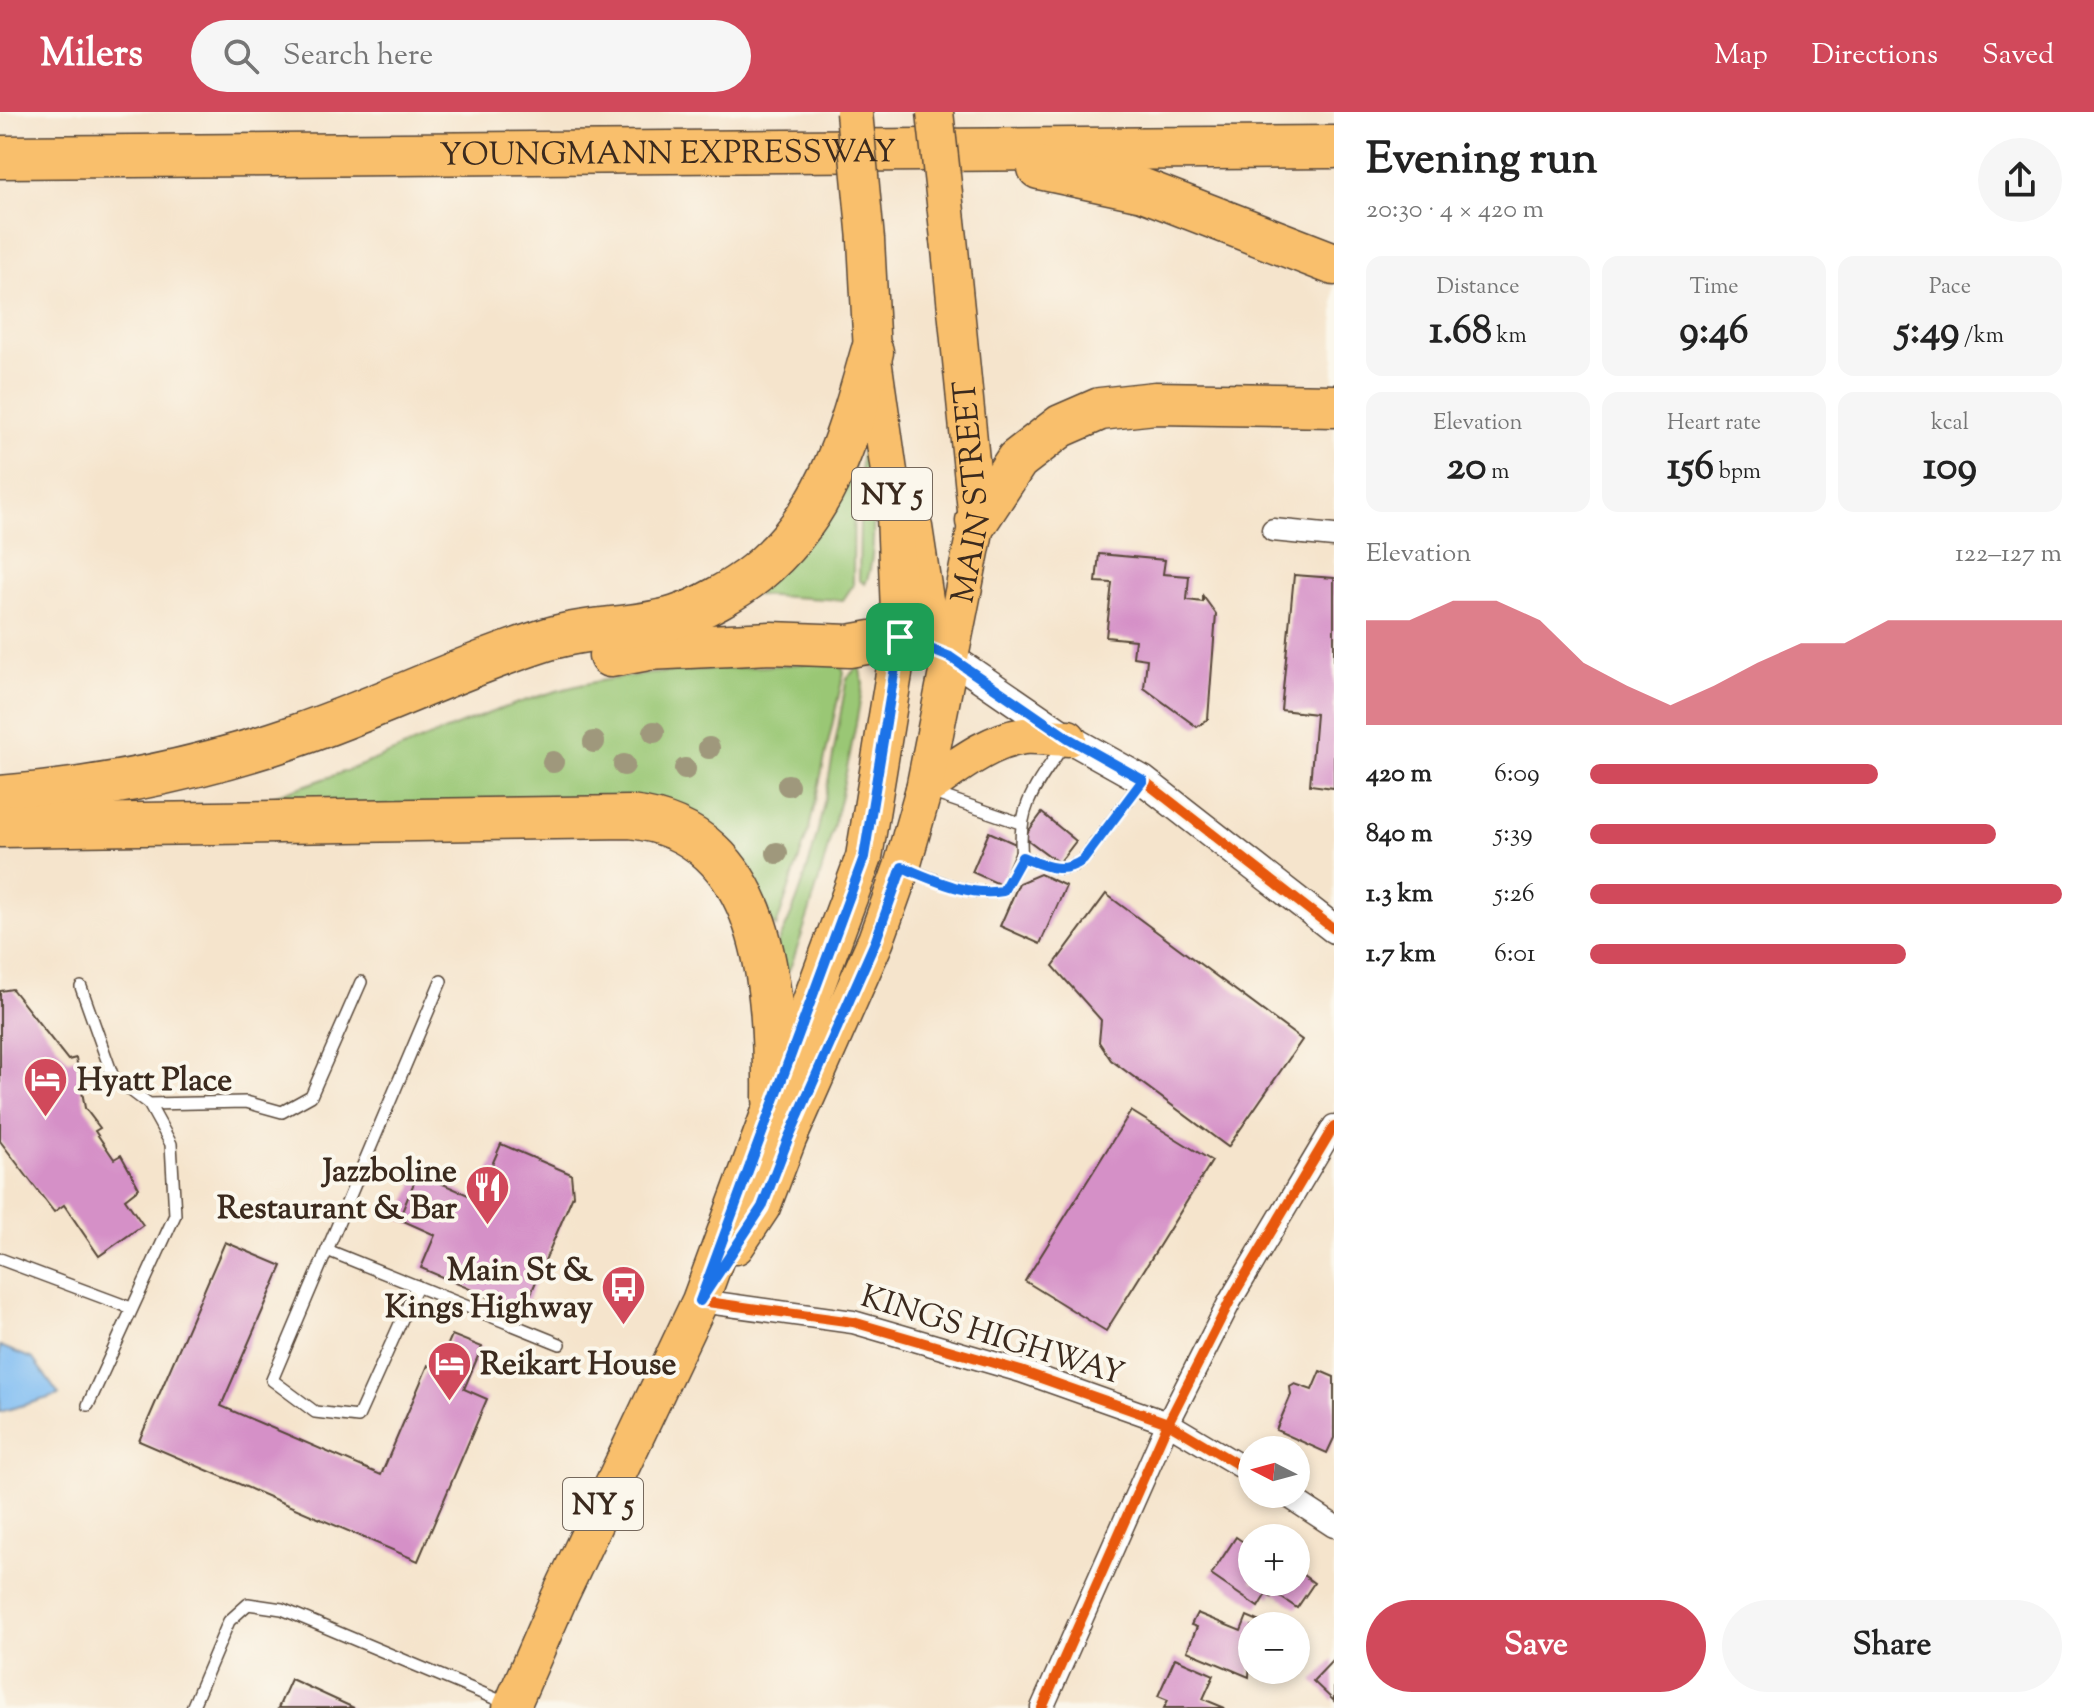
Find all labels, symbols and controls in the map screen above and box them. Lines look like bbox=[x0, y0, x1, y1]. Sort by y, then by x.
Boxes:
search box bbox=[191, 20, 751, 92]
text: Milers bbox=[40, 29, 143, 83]
icon: search bbox=[219, 34, 263, 78]
text: Search here bbox=[283, 35, 433, 78]
text: Map bbox=[1714, 36, 1768, 76]
text: Directions bbox=[1812, 36, 1938, 76]
text: Saved bbox=[1982, 36, 2054, 76]
street label: YOUNGMANN EXPRESSWAY bbox=[439, 130, 897, 180]
text: Evening run bbox=[1366, 130, 1598, 193]
button: share bbox=[1978, 138, 2062, 222]
text: 20:30 · 4 × 420 m bbox=[1366, 192, 1544, 229]
text: Distance bbox=[1437, 272, 1519, 304]
text: Time bbox=[1690, 272, 1738, 304]
text: Pace bbox=[1929, 272, 1971, 304]
text: 1.68 bbox=[1429, 304, 1492, 361]
text: 9:46 bbox=[1679, 304, 1749, 361]
text: 5:49 bbox=[1896, 304, 1959, 361]
text: km bbox=[1492, 321, 1527, 353]
text: /km bbox=[1959, 321, 2004, 353]
street label: MAIN STREET bbox=[941, 378, 1004, 607]
text: Elevation bbox=[1433, 408, 1523, 440]
text: Heart rate bbox=[1667, 408, 1761, 440]
text: kcal bbox=[1931, 408, 1969, 440]
text: 20 bbox=[1447, 440, 1487, 497]
text: 156 bbox=[1667, 440, 1714, 497]
text: 109 bbox=[1923, 440, 1977, 497]
text: m bbox=[1487, 457, 1509, 489]
text: bpm bbox=[1714, 457, 1761, 489]
road number: NY 5 bbox=[852, 468, 932, 520]
text: Elevation bbox=[1366, 536, 1471, 573]
text: 122–127 m bbox=[1955, 536, 2062, 573]
pin bbox=[866, 603, 934, 671]
icon: arrive bbox=[878, 615, 922, 659]
text: 420 m bbox=[1366, 756, 1432, 793]
text: 6:09 bbox=[1494, 756, 1540, 793]
text: 840 m bbox=[1366, 816, 1432, 853]
text: 5:39 bbox=[1494, 816, 1533, 853]
text: 1.3 km bbox=[1366, 876, 1433, 913]
text: 5:26 bbox=[1494, 876, 1535, 913]
text: 1.7 km bbox=[1366, 936, 1436, 973]
text: 6:01 bbox=[1494, 936, 1536, 973]
hotel icon: Hyatt Place bbox=[22, 1055, 70, 1118]
place label: Hyatt Place bbox=[77, 1059, 232, 1105]
place label: Jazzboline Restaurant & Bar bbox=[217, 1150, 458, 1233]
restaurant icon: Jazzboline Restaurant & Bar bbox=[464, 1164, 512, 1227]
place label: Main St & Kings Highway bbox=[385, 1249, 594, 1332]
bus stop icon: Main St & Kings Highway bbox=[600, 1263, 648, 1326]
street label: KINGS HIGHWAY bbox=[855, 1275, 1130, 1399]
hotel icon: Reikart House bbox=[425, 1339, 473, 1402]
place label: Reikart House bbox=[480, 1343, 676, 1389]
north arrow bbox=[1238, 1436, 1310, 1508]
map controls bbox=[1238, 1436, 1310, 1684]
road number: NY 5 bbox=[563, 1478, 643, 1530]
button: + bbox=[1238, 1524, 1310, 1596]
button: Save bbox=[1366, 1600, 1706, 1692]
button: Share bbox=[1722, 1600, 2062, 1692]
button: − bbox=[1238, 1612, 1310, 1684]

